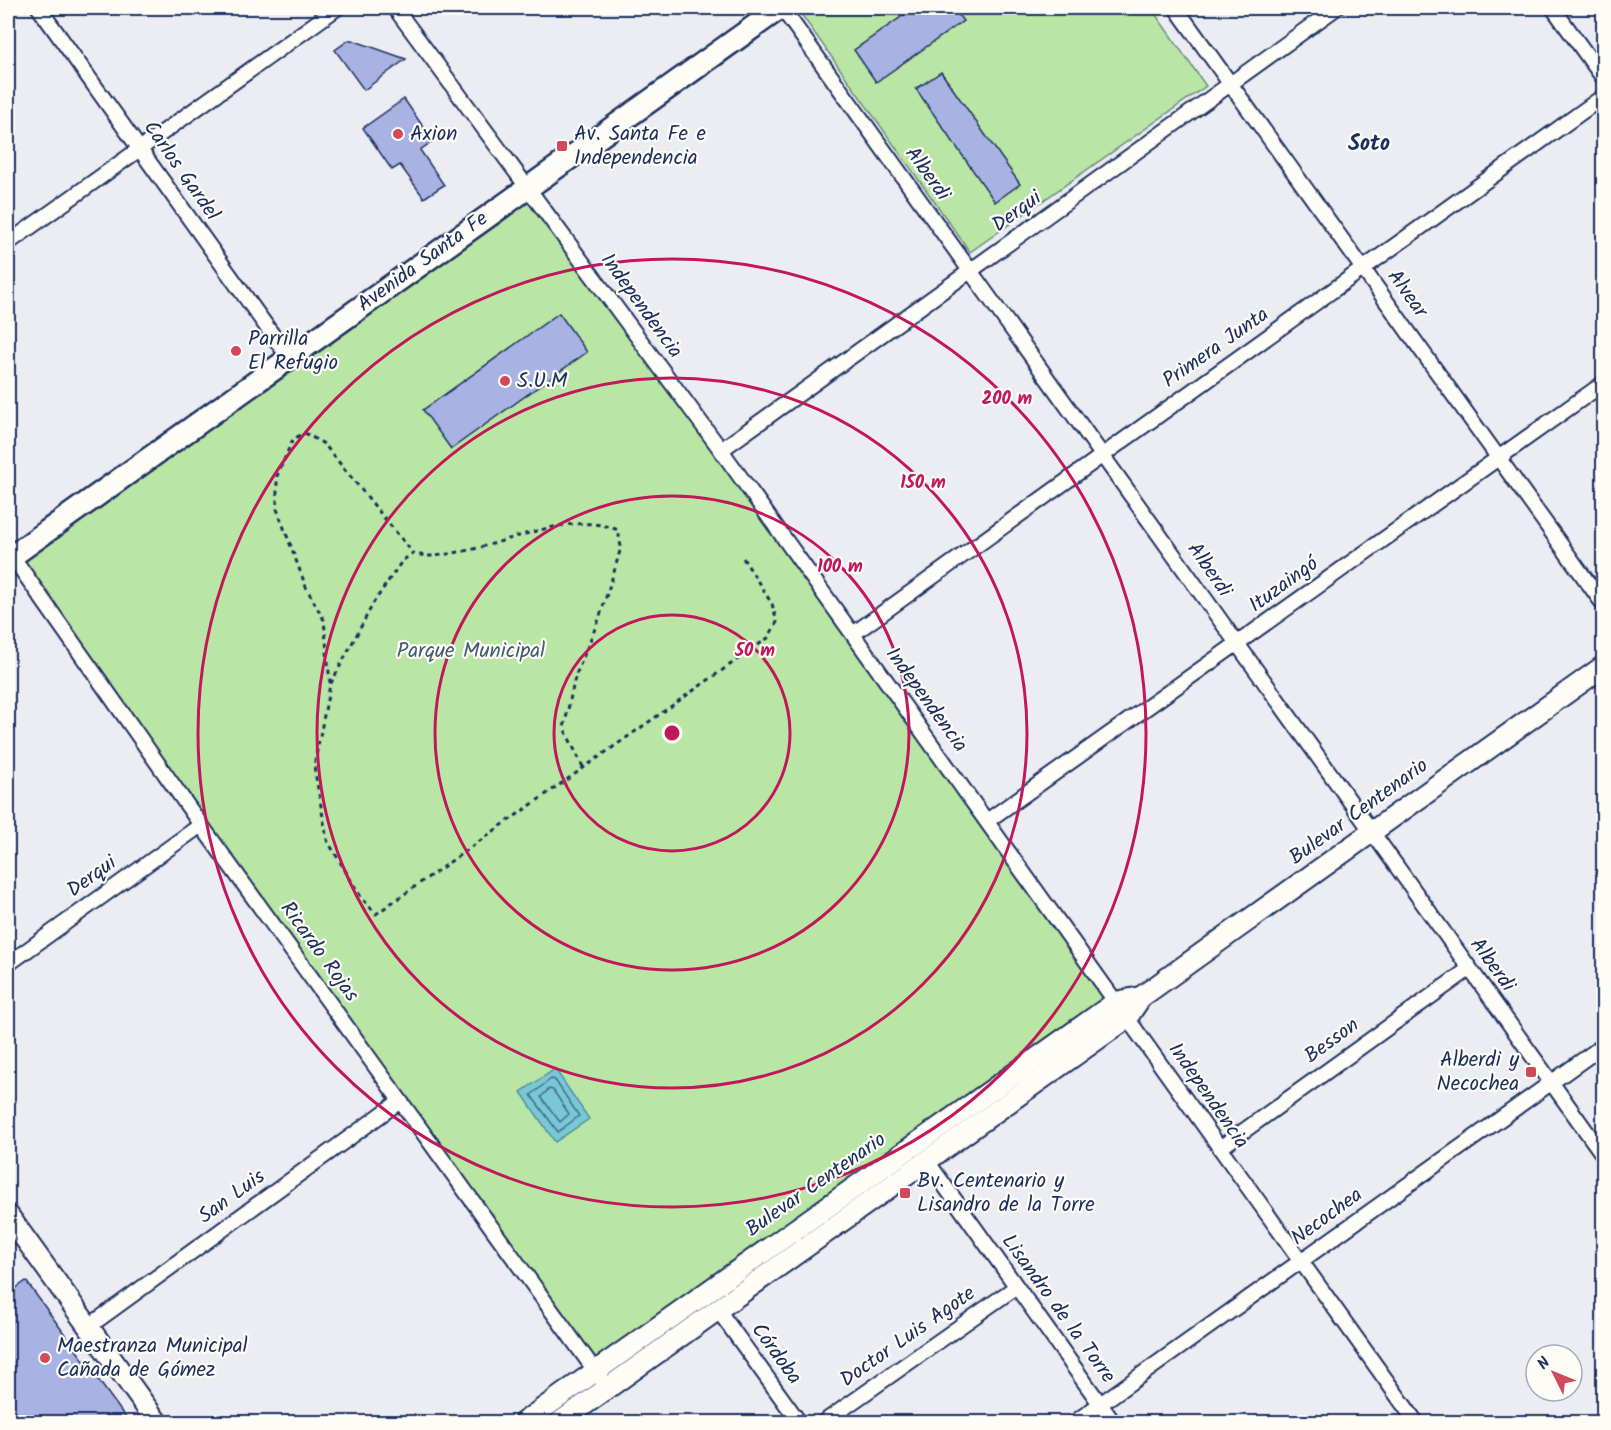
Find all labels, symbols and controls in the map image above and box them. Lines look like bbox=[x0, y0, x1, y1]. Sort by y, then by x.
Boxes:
street label: Carlos Gardel bbox=[134, 114, 228, 228]
place label: Axion bbox=[410, 118, 457, 151]
place label: Av. Santa Fe e Independencia bbox=[574, 118, 706, 175]
marker: Axion bbox=[391, 127, 405, 141]
district label: Soto bbox=[1348, 127, 1390, 162]
marker: Av. Santa Fe e Independencia bbox=[555, 139, 569, 153]
street label: Alberdi bbox=[896, 140, 959, 209]
street label: Derqui bbox=[985, 182, 1050, 242]
street label: Avenida Santa Fe bbox=[351, 203, 496, 321]
street label: Independencia bbox=[591, 246, 691, 366]
street label: Alvear bbox=[1378, 263, 1437, 326]
street label: Primera Junta bbox=[1156, 299, 1276, 397]
place label: Parrilla El Refugio bbox=[248, 323, 338, 380]
marker: Parrilla El Refugio bbox=[229, 344, 243, 358]
place label: S.U.M bbox=[517, 365, 568, 398]
marker: S.U.M bbox=[498, 374, 512, 388]
text: 200 m bbox=[982, 385, 1033, 414]
text: 150 m bbox=[900, 469, 946, 498]
street label: Alberdi bbox=[1178, 536, 1241, 605]
street label: Ituzaingó bbox=[1242, 547, 1327, 622]
text: 100 m bbox=[817, 553, 863, 582]
park label: Parque Municipal bbox=[397, 635, 545, 668]
text: 50 m bbox=[734, 637, 775, 666]
street label: Independencia bbox=[876, 640, 976, 760]
centre of rings bbox=[662, 723, 682, 743]
street label: Bulevar Centenario bbox=[1282, 750, 1436, 874]
street label: Derqui bbox=[60, 847, 125, 907]
street label: Ricardo Rojas bbox=[271, 895, 367, 1009]
street label: Alberdi bbox=[1461, 931, 1524, 1000]
street label: Besson bbox=[1297, 1010, 1367, 1072]
street label: Independencia bbox=[1159, 1036, 1257, 1156]
place label: Alberdi y Necochea bbox=[1437, 1044, 1519, 1101]
marker: Alberdi y Necochea bbox=[1524, 1065, 1538, 1079]
street label: Bulevar Centenario bbox=[739, 1124, 893, 1246]
street label: San Luis bbox=[192, 1161, 273, 1233]
place label: Bv. Centenario y Lisandro de la Torre bbox=[917, 1165, 1095, 1222]
street label: Necochea bbox=[1284, 1179, 1370, 1255]
marker: Bv. Centenario y Lisandro de la Torre bbox=[898, 1186, 912, 1200]
street label: Lisandro de la Torre bbox=[992, 1227, 1124, 1391]
street label: Doctor Luis Agote bbox=[833, 1278, 983, 1396]
street label: Córdoba bbox=[742, 1316, 810, 1392]
place label: Maestranza Municipal Cañada de Gómez bbox=[57, 1330, 248, 1387]
north arrow bbox=[1524, 1343, 1584, 1403]
marker: Maestranza Municipal Cañada de Gómez bbox=[38, 1351, 52, 1365]
text: N bbox=[1532, 1352, 1557, 1376]

